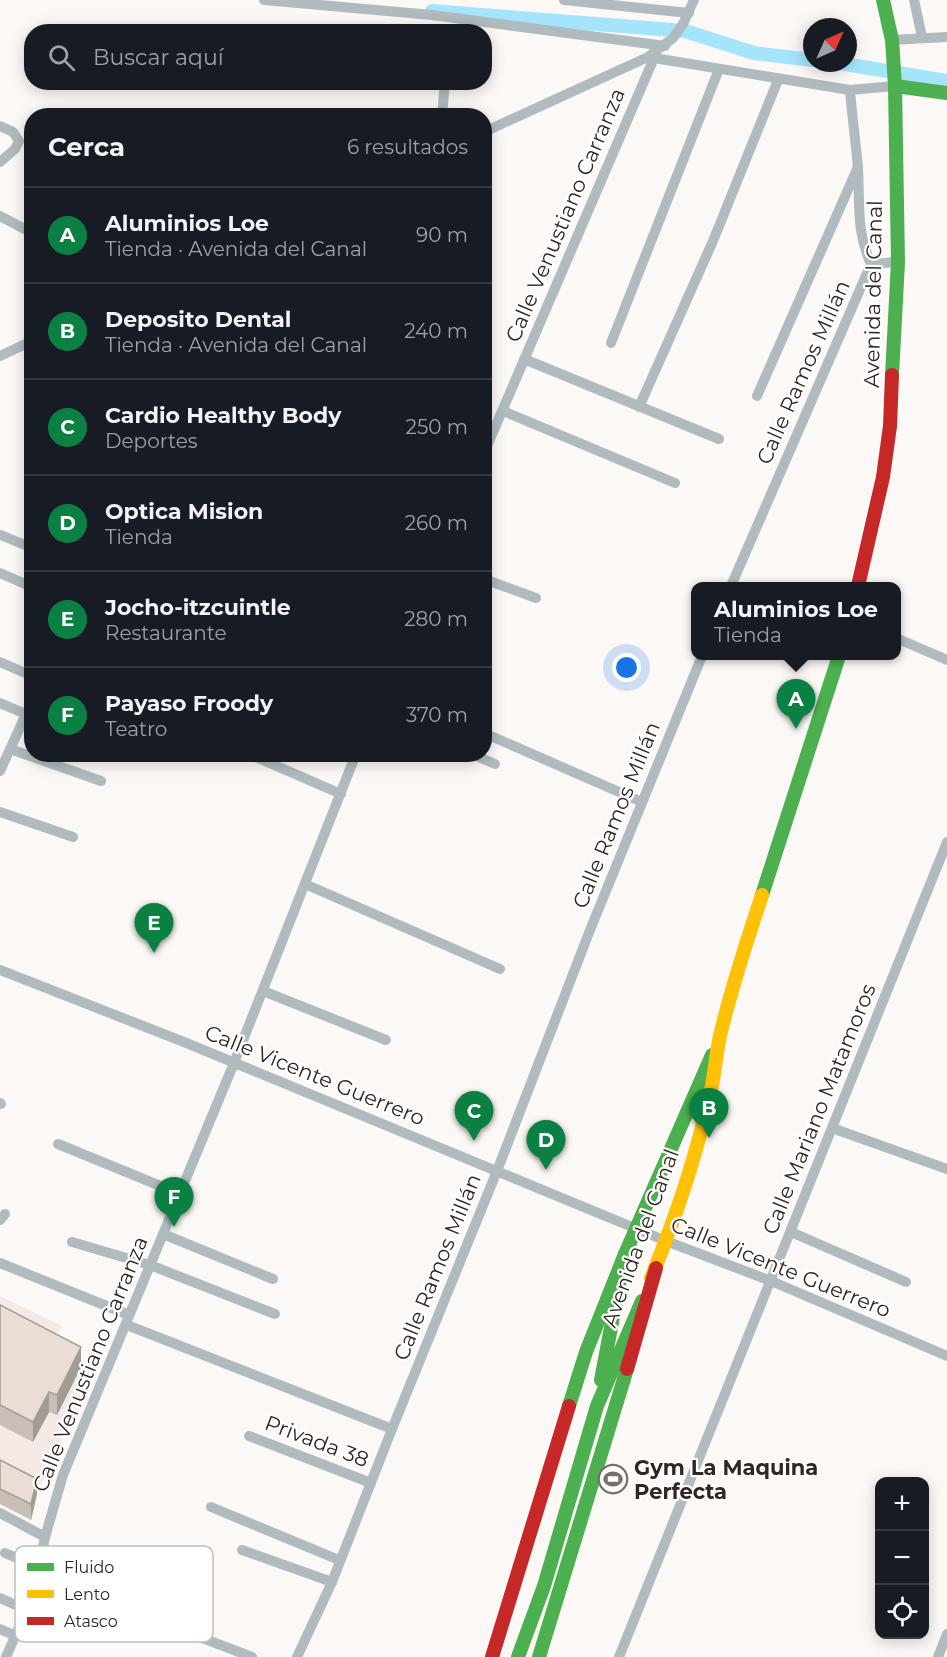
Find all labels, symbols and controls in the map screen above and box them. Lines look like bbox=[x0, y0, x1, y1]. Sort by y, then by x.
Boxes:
north arrow bbox=[803, 18, 857, 72]
search box bbox=[24, 24, 492, 90]
icon: search bbox=[45, 41, 78, 74]
text: Buscar aquí bbox=[93, 44, 224, 71]
street label: Calle Venustiano Carranza bbox=[500, 84, 630, 346]
text: Cerca bbox=[48, 131, 125, 163]
text: 6 resultados bbox=[347, 135, 468, 159]
street label: Avenida del Canal bbox=[859, 200, 887, 388]
text: Aluminios Loe bbox=[105, 210, 269, 237]
text: A bbox=[60, 223, 75, 247]
text: 90 m bbox=[416, 223, 468, 247]
text: Tienda · Avenida del Canal bbox=[105, 237, 367, 261]
street label: Calle Ramos Millán bbox=[751, 276, 855, 468]
text: Deposito Dental bbox=[105, 306, 291, 333]
text: B bbox=[60, 319, 75, 343]
text: 240 m bbox=[404, 319, 468, 343]
text: Tienda · Avenida del Canal bbox=[105, 333, 367, 357]
text: Cardio Healthy Body bbox=[105, 402, 341, 429]
text: C bbox=[60, 415, 75, 439]
text: 250 m bbox=[406, 415, 468, 439]
text: Deportes bbox=[105, 429, 198, 453]
text: Optica Mision bbox=[105, 498, 263, 525]
text: D bbox=[59, 511, 76, 535]
text: 260 m bbox=[405, 511, 468, 535]
text: Tienda bbox=[105, 525, 173, 549]
popup bbox=[691, 582, 901, 660]
text: Jocho-itzcuintle bbox=[105, 594, 291, 621]
text: Aluminios Loe bbox=[714, 596, 878, 623]
text: E bbox=[61, 607, 74, 631]
text: 280 m bbox=[404, 607, 468, 631]
text: Restaurante bbox=[105, 621, 227, 645]
text: Tienda bbox=[714, 623, 782, 647]
your location bbox=[612, 653, 641, 682]
pin: A bbox=[776, 680, 816, 729]
text: Payaso Froody bbox=[105, 690, 273, 717]
text: F bbox=[61, 703, 74, 727]
text: 370 m bbox=[406, 703, 468, 727]
text: Teatro bbox=[105, 717, 167, 741]
street label: Calle Ramos Millán bbox=[567, 718, 665, 912]
pin: E bbox=[134, 904, 174, 953]
street label: Calle Mariano Matamoros bbox=[757, 980, 881, 1238]
street label: Calle Vicente Guerrero bbox=[201, 1019, 429, 1131]
pin: B bbox=[690, 1088, 728, 1138]
pin: C bbox=[454, 1092, 494, 1141]
pin: D bbox=[526, 1120, 566, 1170]
street label: Avenida del Canal bbox=[596, 1146, 684, 1330]
street label: Calle Ramos Millán bbox=[388, 1170, 486, 1364]
pin: F bbox=[154, 1178, 194, 1227]
street label: Calle Vicente Guerrero bbox=[667, 1211, 895, 1323]
street label: Calle Venustiano Carranza bbox=[27, 1233, 153, 1495]
street label: Privada 38 bbox=[262, 1410, 372, 1472]
place label: Gym La Maquina Perfecta bbox=[634, 1455, 818, 1504]
sports icon: Gym La Maquina Perfecta bbox=[597, 1463, 629, 1495]
map controls bbox=[875, 1477, 929, 1639]
button: + bbox=[875, 1477, 929, 1531]
button: − bbox=[875, 1531, 929, 1585]
legend bbox=[15, 1546, 213, 1642]
text: Fluido bbox=[64, 1558, 114, 1577]
text: Lento bbox=[64, 1585, 110, 1604]
button: locate bbox=[875, 1585, 929, 1639]
text: Atasco bbox=[64, 1612, 118, 1631]

